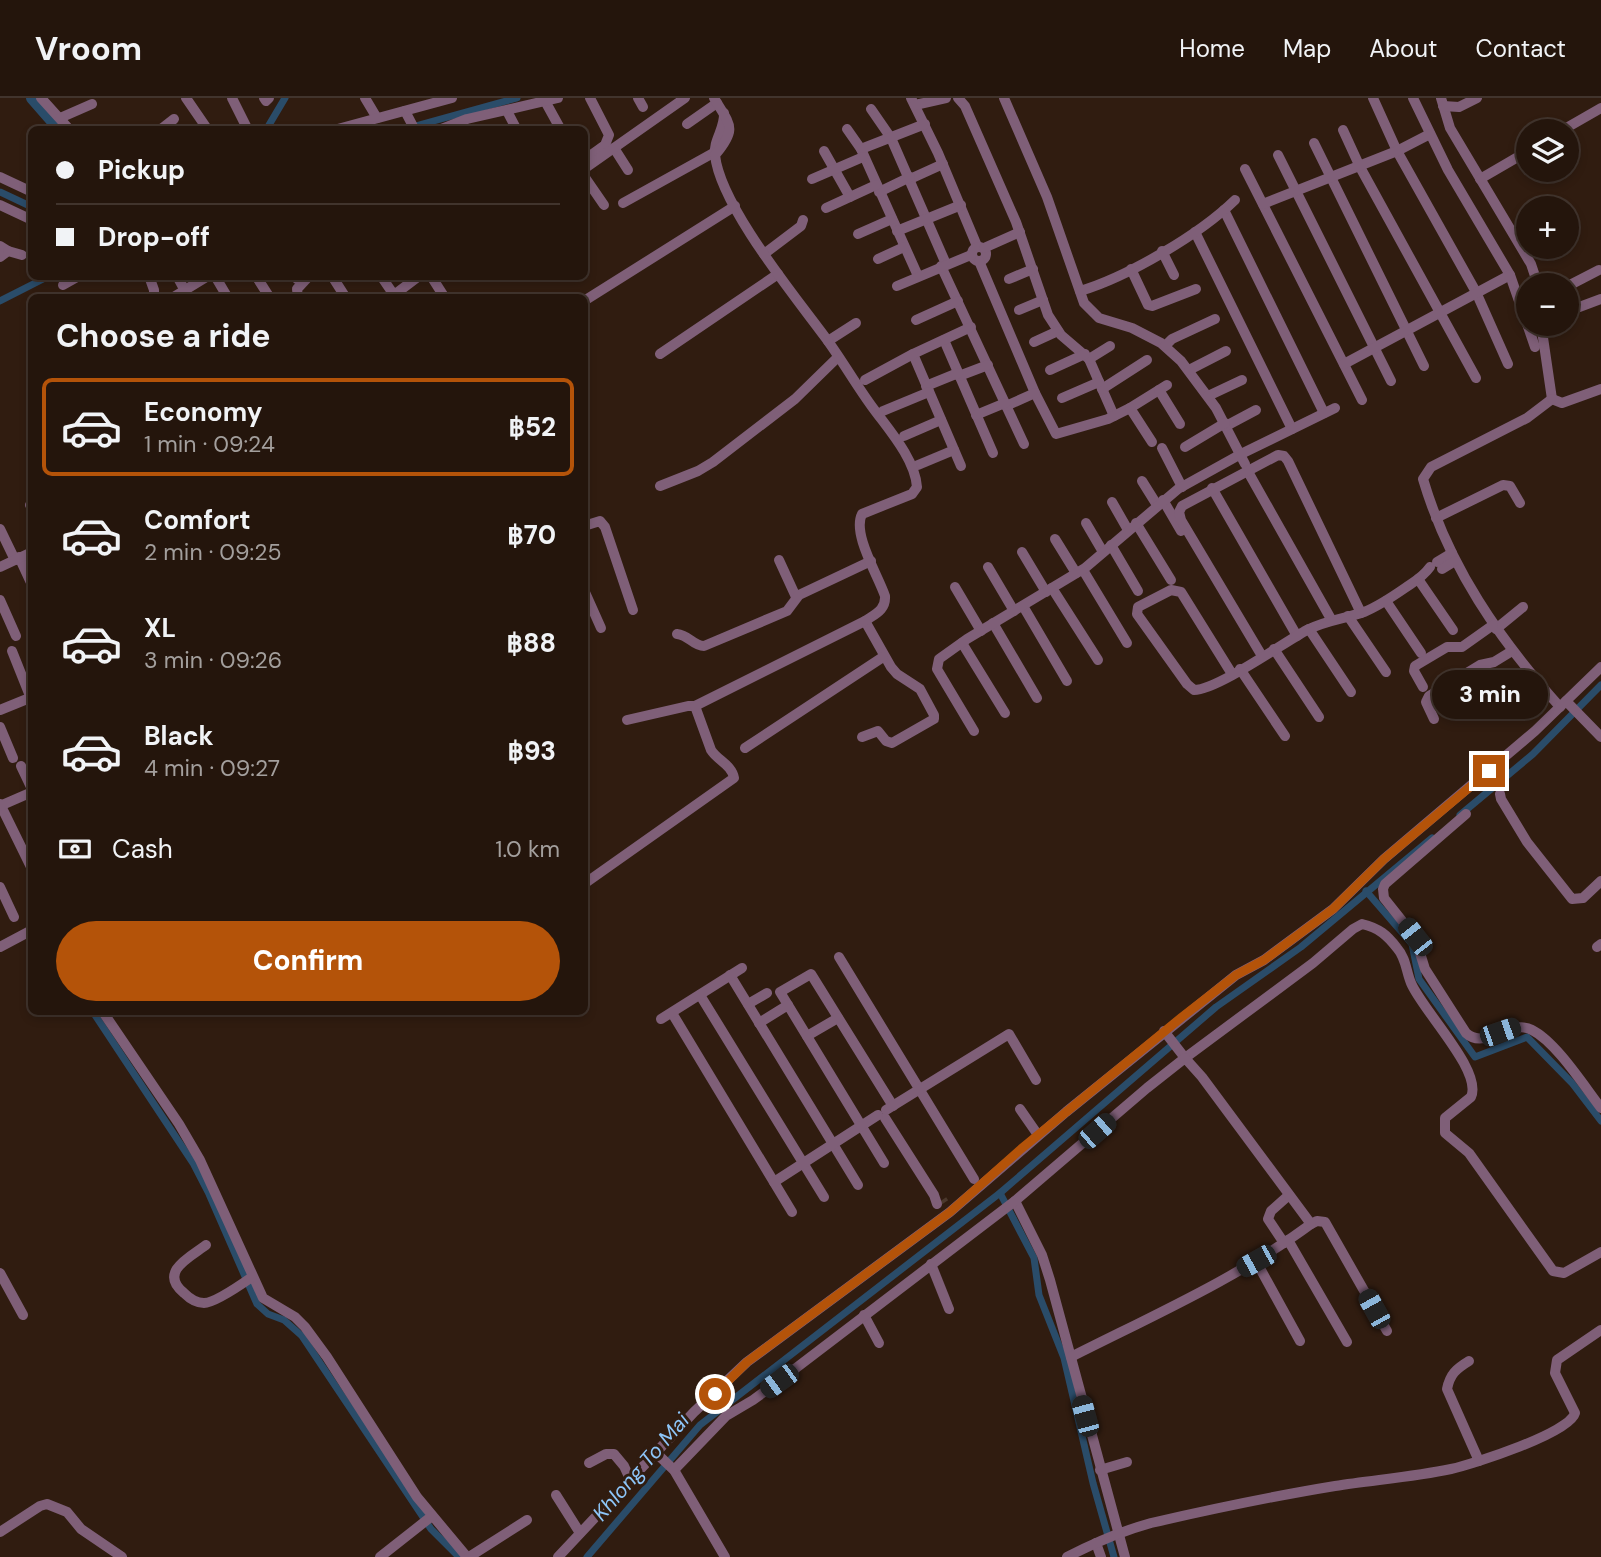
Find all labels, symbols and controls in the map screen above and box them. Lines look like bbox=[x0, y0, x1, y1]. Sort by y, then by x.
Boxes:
text: Vroom bbox=[35, 27, 142, 70]
text: Home bbox=[1179, 33, 1245, 64]
text: Map bbox=[1283, 33, 1331, 64]
text: About bbox=[1369, 33, 1438, 64]
text: Contact bbox=[1476, 33, 1566, 64]
map controls bbox=[1516, 119, 1579, 336]
button: layers bbox=[1516, 119, 1579, 182]
text: Pickup bbox=[98, 153, 185, 187]
button: + bbox=[1516, 196, 1579, 259]
text: Drop-off bbox=[98, 220, 210, 254]
button: − bbox=[1516, 273, 1579, 336]
text: Choose a ride bbox=[56, 315, 271, 357]
text: Economy bbox=[144, 395, 262, 429]
icon: car bbox=[60, 396, 123, 459]
text: ฿52 bbox=[508, 410, 556, 444]
text: 1 min · 09:24 bbox=[144, 429, 275, 459]
text: Comfort bbox=[144, 503, 250, 537]
icon: car bbox=[60, 504, 123, 567]
text: ฿70 bbox=[507, 518, 556, 552]
text: 2 min · 09:25 bbox=[144, 537, 281, 567]
text: XL bbox=[144, 611, 176, 645]
icon: car bbox=[60, 612, 123, 675]
text: ฿88 bbox=[506, 626, 556, 660]
text: 3 min · 09:26 bbox=[144, 645, 282, 675]
callout: 3 min bbox=[1431, 670, 1547, 718]
text: 3 min bbox=[1459, 679, 1521, 709]
text: Black bbox=[144, 719, 214, 753]
icon: car bbox=[60, 720, 123, 783]
text: ฿93 bbox=[507, 734, 556, 768]
text: 4 min · 09:27 bbox=[144, 753, 280, 783]
route end bbox=[1473, 755, 1505, 787]
icon: cash bbox=[56, 830, 94, 868]
text: Cash bbox=[112, 832, 173, 866]
text: 1.0 km bbox=[495, 834, 560, 864]
car bbox=[1394, 914, 1437, 960]
button: Confirm bbox=[56, 921, 560, 1001]
car bbox=[1477, 1015, 1524, 1049]
car bbox=[1075, 1109, 1120, 1153]
car bbox=[1233, 1242, 1280, 1280]
car bbox=[1355, 1286, 1394, 1332]
car bbox=[756, 1360, 803, 1402]
route start bbox=[699, 1378, 731, 1410]
car bbox=[1070, 1393, 1101, 1439]
water label: Khlong To Mai bbox=[586, 1406, 696, 1527]

